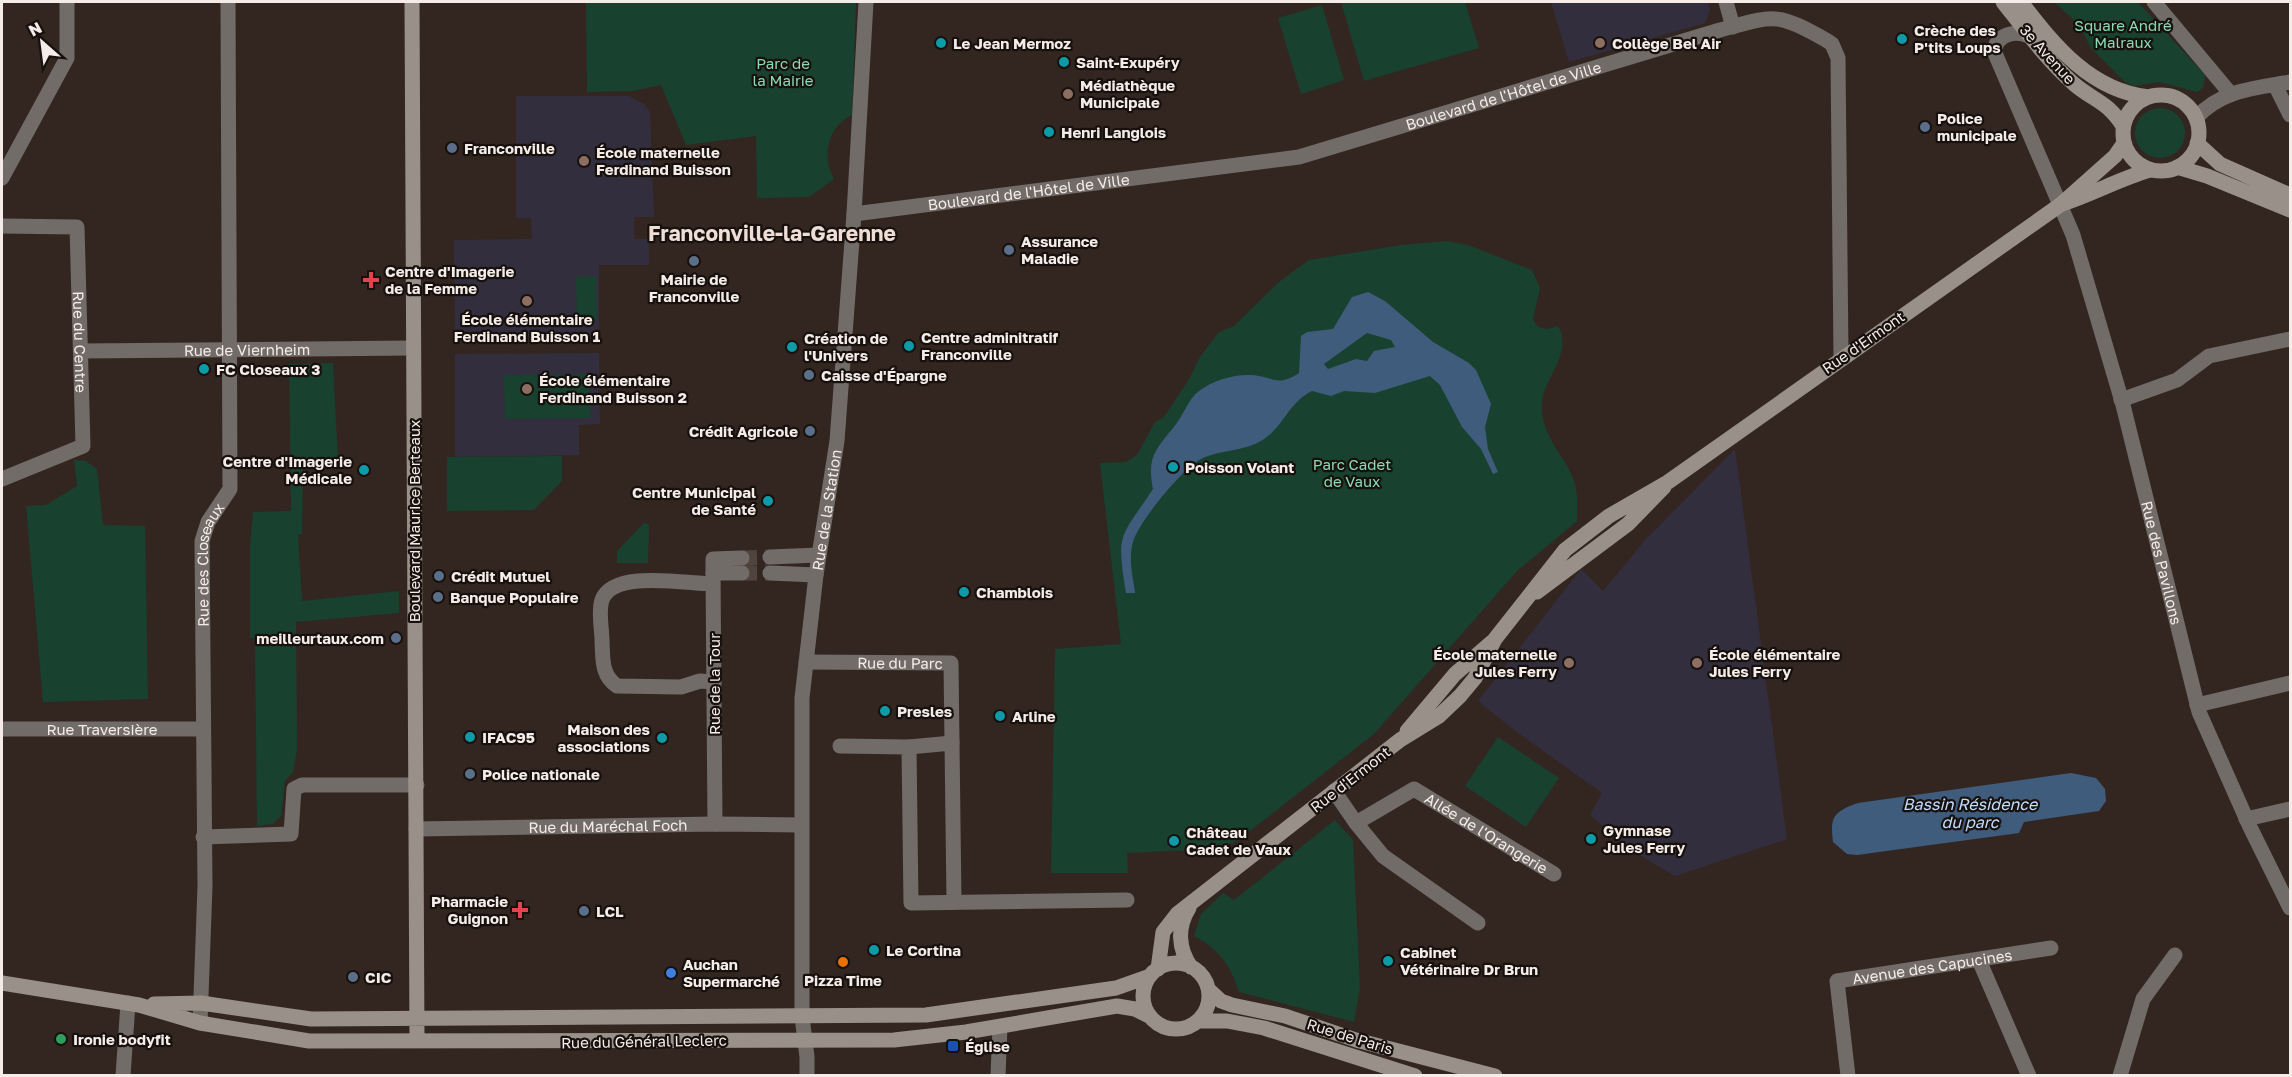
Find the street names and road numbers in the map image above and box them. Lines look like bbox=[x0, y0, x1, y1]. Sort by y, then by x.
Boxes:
street label: 3e Avenue bbox=[2016, 20, 2080, 88]
street label: Boulevard de l'Hôtel de Ville bbox=[1403, 57, 1603, 133]
street label: Boulevard de l'Hôtel de Ville bbox=[927, 170, 1131, 213]
street label: Rue du Centre bbox=[70, 291, 91, 393]
street label: Rue d'Ermont bbox=[1818, 307, 1908, 377]
street label: Rue de Viernheim bbox=[184, 340, 310, 359]
street label: Boulevard Maurice Berteaux bbox=[405, 420, 423, 622]
street label: Rue de la Station bbox=[808, 448, 845, 572]
street label: Rue des Closeaux bbox=[193, 499, 228, 627]
street label: Rue des Pavillons bbox=[2138, 499, 2186, 627]
street label: Rue de la Tour bbox=[705, 633, 723, 735]
street label: Rue du Parc bbox=[857, 653, 943, 672]
street label: Rue Traversière bbox=[46, 720, 158, 738]
street label: Rue d'Ermont bbox=[1307, 742, 1393, 816]
street label: Allée de l'Orangerie bbox=[1422, 789, 1552, 877]
street label: Rue du Maréchal Foch bbox=[528, 815, 688, 836]
street label: Avenue des Capucines bbox=[1851, 945, 2013, 988]
street label: Rue de Paris bbox=[1305, 1014, 1395, 1058]
street label: Rue du Général Leclerc bbox=[561, 1031, 727, 1051]

